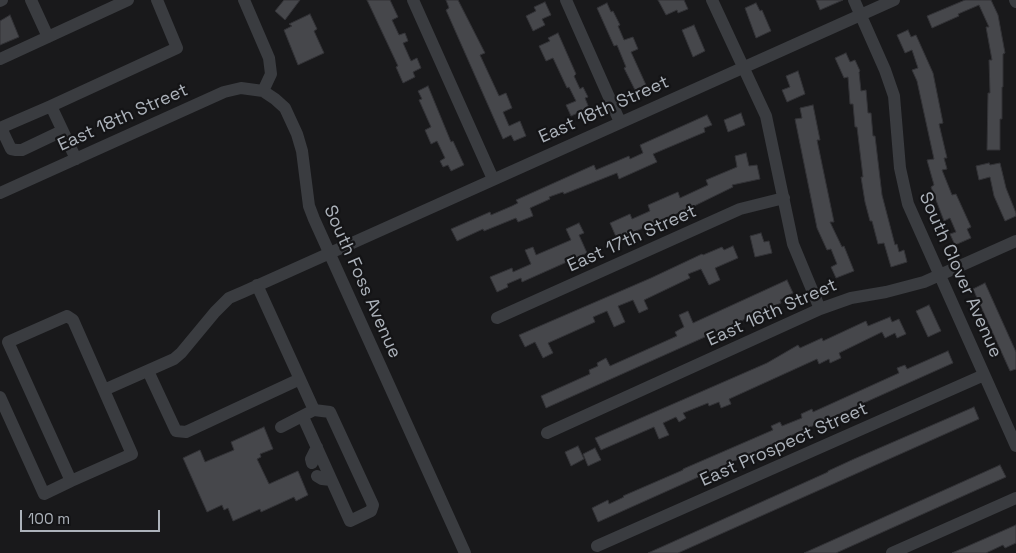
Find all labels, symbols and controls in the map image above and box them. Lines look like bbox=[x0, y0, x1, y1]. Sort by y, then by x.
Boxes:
street label: East 18th Street bbox=[536, 72, 672, 148]
street label: East 18th Street bbox=[55, 80, 191, 156]
street label: South Clover Avenue bbox=[914, 189, 1006, 361]
street label: East 17th Street bbox=[564, 201, 700, 277]
street label: South Foss Avenue bbox=[319, 202, 405, 362]
street label: East 16th Street bbox=[704, 275, 840, 351]
street label: East Prospect Street bbox=[697, 398, 871, 492]
scale bar bbox=[22, 500, 162, 532]
text: 100 m bbox=[28, 509, 70, 528]

